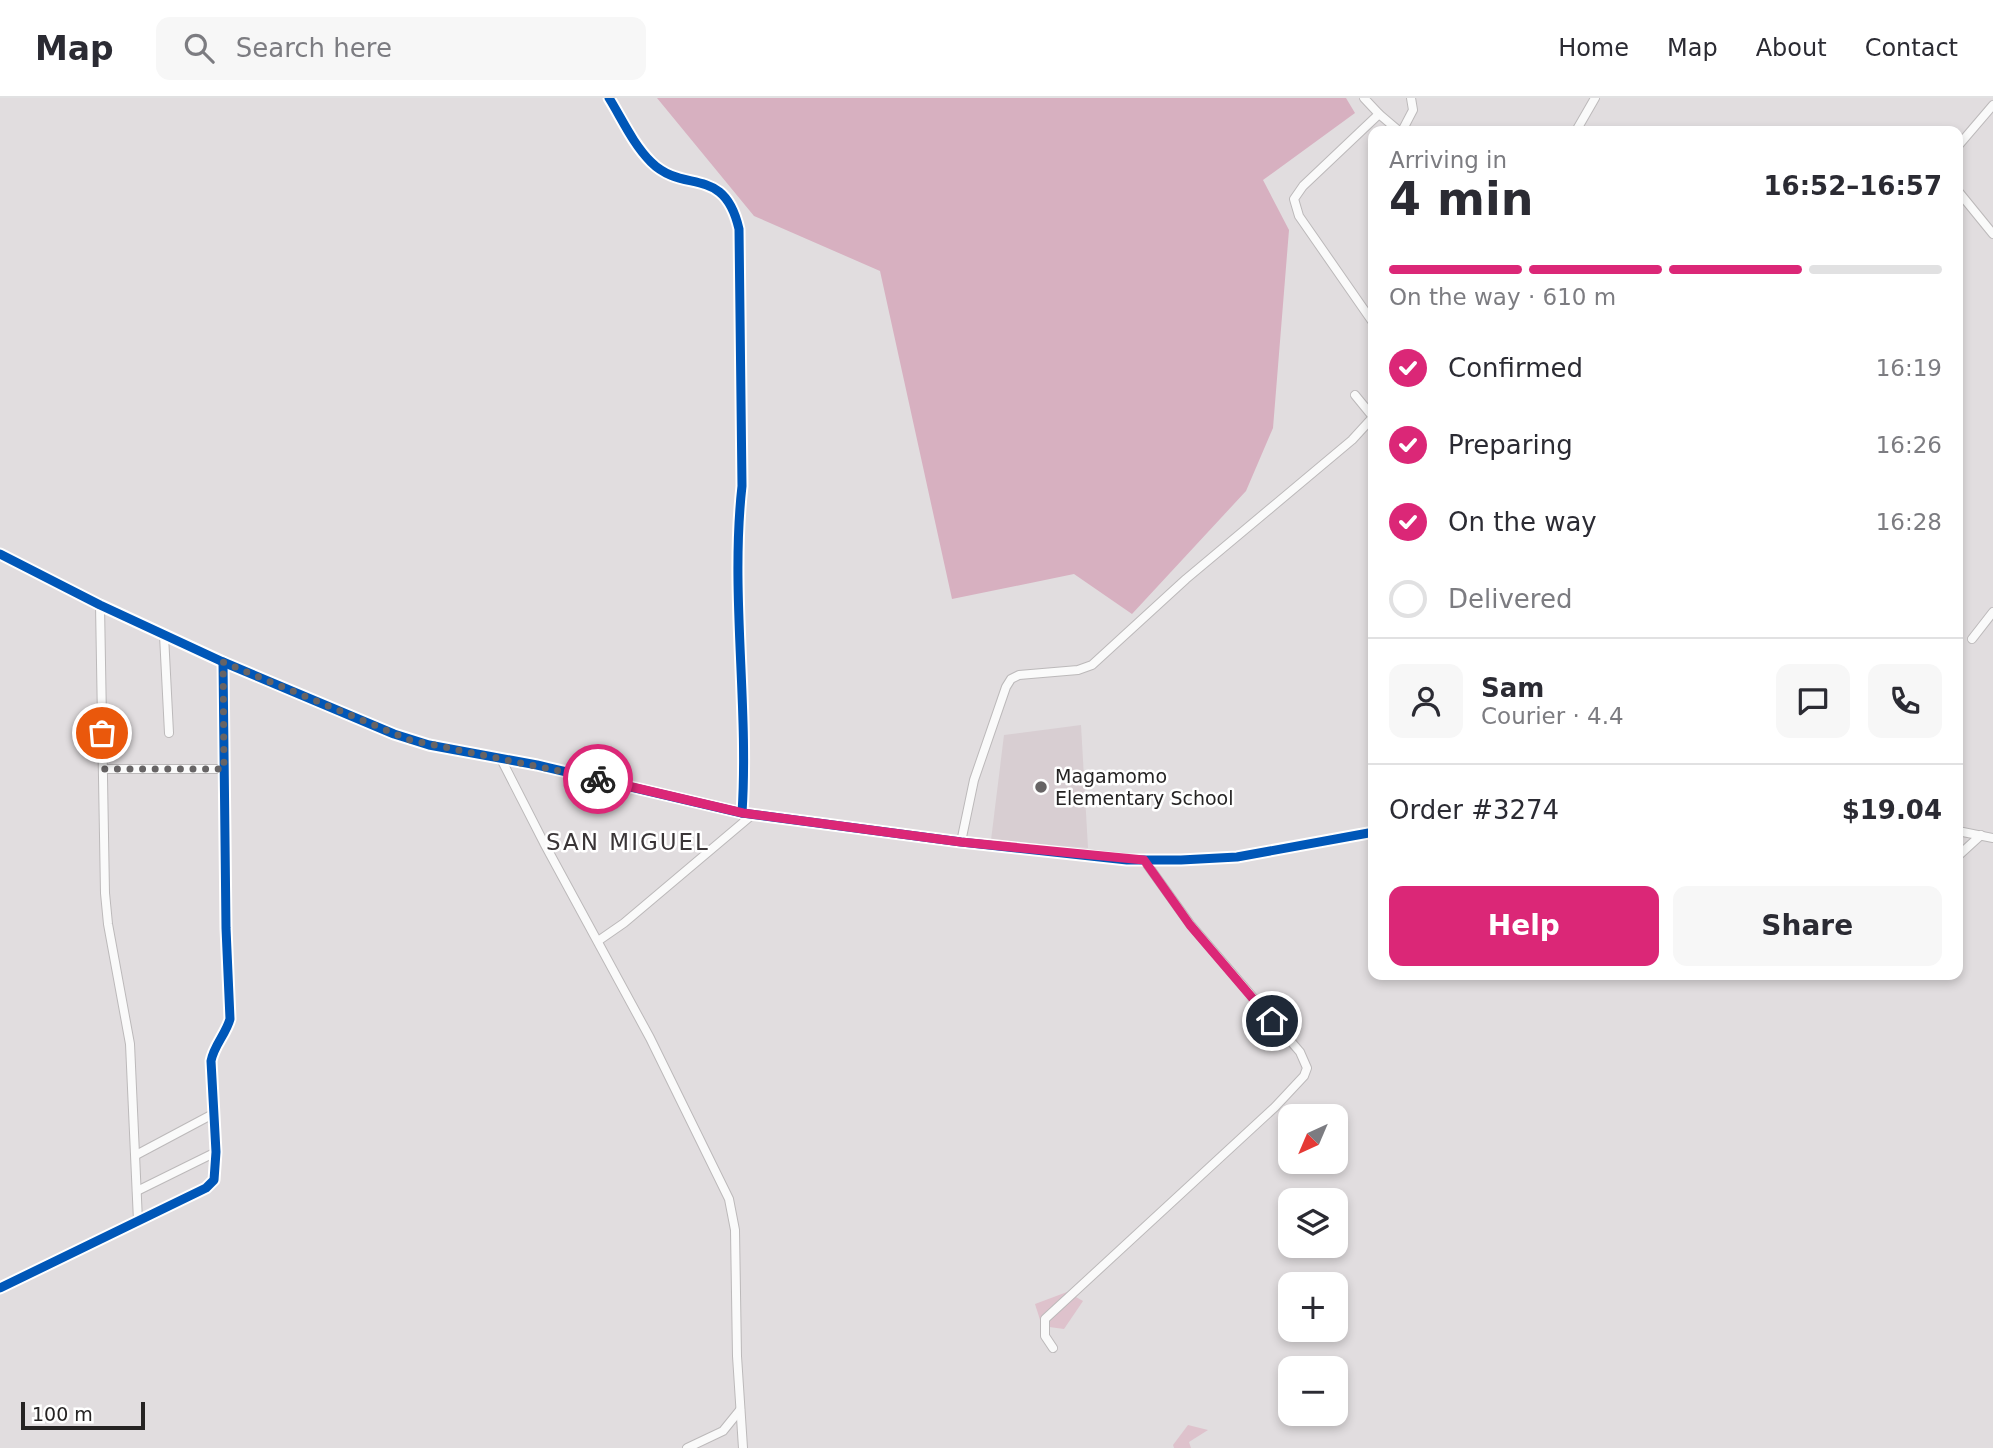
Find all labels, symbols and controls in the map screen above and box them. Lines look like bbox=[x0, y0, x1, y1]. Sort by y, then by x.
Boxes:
search box bbox=[156, 17, 646, 80]
text: Map bbox=[35, 29, 114, 68]
icon: search bbox=[180, 29, 218, 67]
text: Search here bbox=[236, 33, 392, 63]
text: Home bbox=[1558, 34, 1629, 62]
text: Map bbox=[1667, 34, 1718, 62]
text: About bbox=[1756, 34, 1827, 62]
text: Contact bbox=[1865, 34, 1958, 62]
text: Arriving in bbox=[1389, 147, 1507, 173]
text: 16:52–16:57 bbox=[1763, 171, 1942, 201]
text: 4 min bbox=[1389, 172, 1533, 226]
text: On the way · 610 m bbox=[1389, 284, 1616, 310]
icon: check bbox=[1389, 349, 1427, 387]
text: Confirmed bbox=[1448, 353, 1583, 383]
text: 16:19 bbox=[1876, 355, 1942, 381]
icon: check bbox=[1389, 426, 1427, 464]
text: Preparing bbox=[1448, 430, 1573, 460]
text: 16:26 bbox=[1876, 432, 1942, 458]
icon: check bbox=[1389, 503, 1427, 541]
text: On the way bbox=[1448, 507, 1597, 537]
text: 16:28 bbox=[1876, 509, 1942, 535]
text: Delivered bbox=[1448, 584, 1572, 614]
button: person bbox=[1389, 664, 1463, 738]
button: chat bbox=[1776, 664, 1850, 738]
button: phone bbox=[1868, 664, 1942, 738]
text: Sam bbox=[1481, 673, 1544, 703]
pin bbox=[72, 703, 132, 763]
text: Courier · 4.4 bbox=[1481, 703, 1624, 729]
icon: bag bbox=[83, 714, 121, 752]
courier bbox=[563, 744, 633, 814]
icon: bike bbox=[579, 760, 617, 798]
place label: Magamomo Elementary School bbox=[1055, 765, 1233, 809]
marker: Magamomo Elementary School bbox=[1033, 779, 1049, 795]
text: Order #3274 bbox=[1389, 795, 1559, 825]
text: $19.04 bbox=[1842, 795, 1942, 825]
district label: SAN MIGUEL bbox=[546, 829, 710, 855]
button: Help bbox=[1389, 886, 1659, 966]
button: Share bbox=[1673, 886, 1942, 966]
pin bbox=[1242, 991, 1302, 1051]
icon: home bbox=[1253, 1002, 1291, 1040]
north arrow bbox=[1278, 1104, 1348, 1174]
map controls bbox=[1278, 1104, 1348, 1426]
button: layers bbox=[1278, 1188, 1348, 1258]
button: + bbox=[1278, 1272, 1348, 1342]
button: − bbox=[1278, 1356, 1348, 1426]
scale bar bbox=[21, 1399, 145, 1431]
text: 100 m bbox=[32, 1403, 93, 1425]

